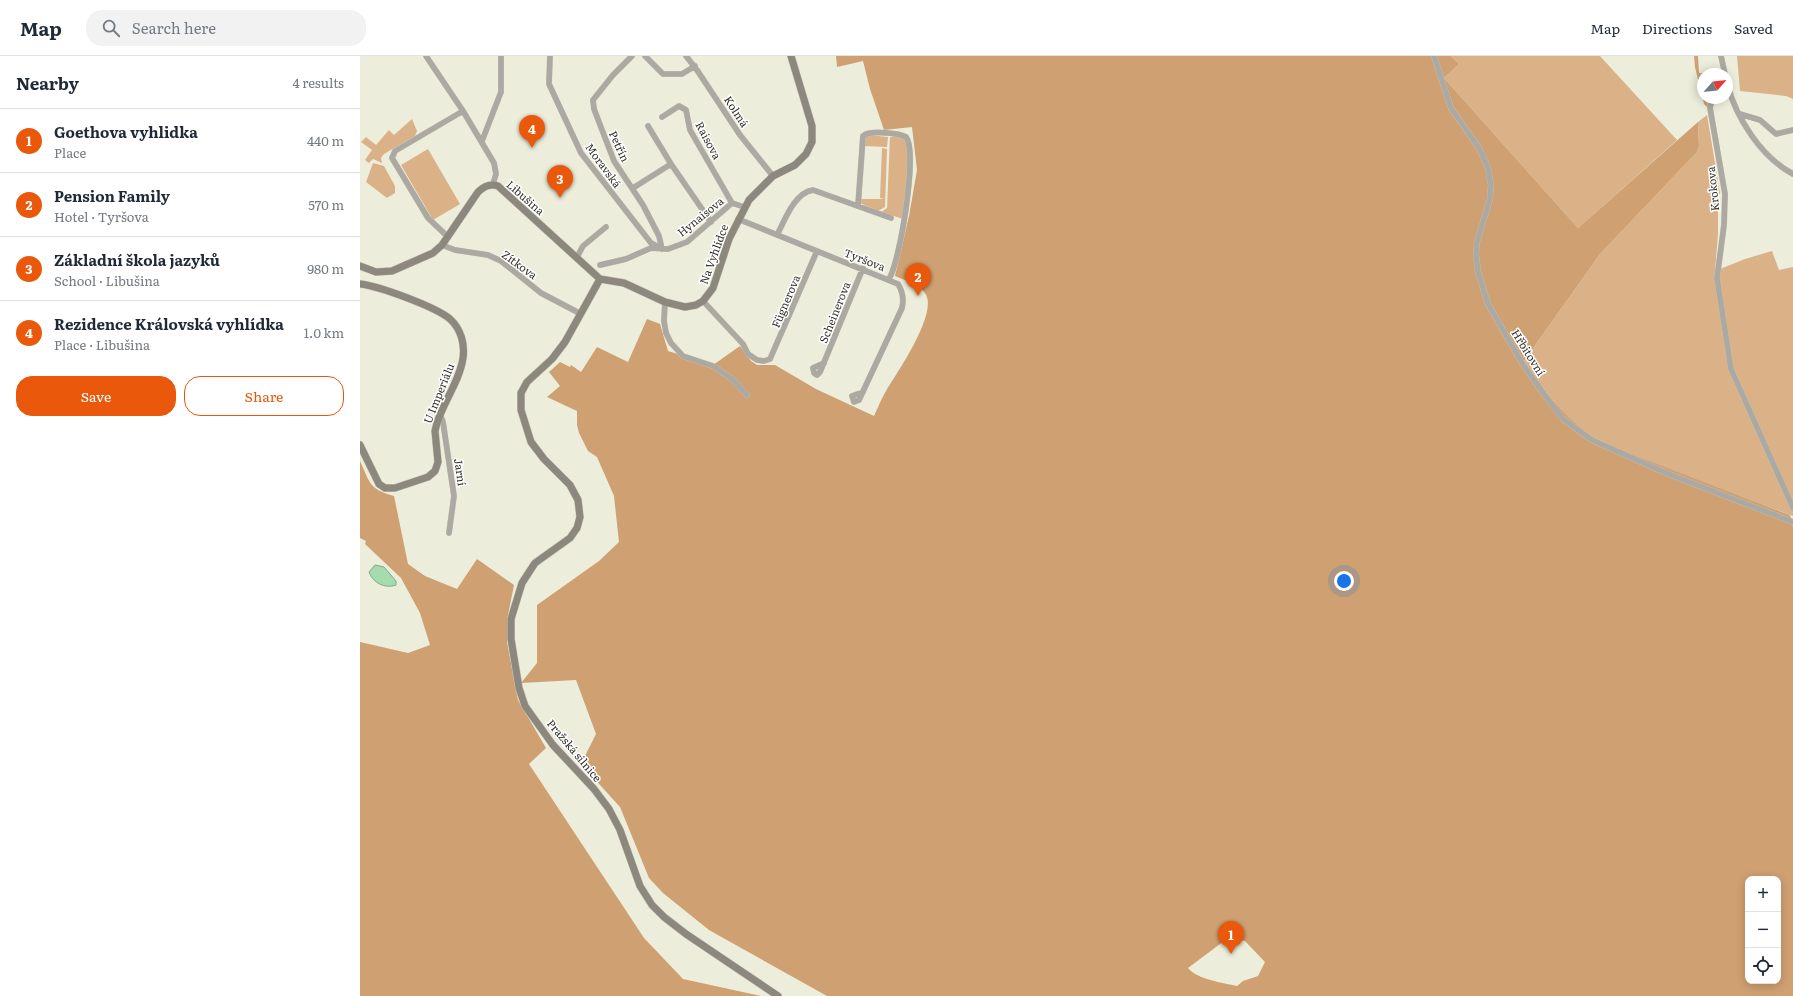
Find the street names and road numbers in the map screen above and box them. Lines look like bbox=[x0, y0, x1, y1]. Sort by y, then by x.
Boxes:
street label: Kolmá bbox=[721, 92, 753, 130]
street label: Raisova bbox=[692, 118, 726, 162]
street label: Petřín bbox=[606, 128, 634, 164]
street label: Moravská bbox=[582, 139, 626, 191]
street label: Krokova bbox=[1702, 166, 1722, 212]
street label: Libušina bbox=[503, 176, 549, 218]
street label: Hynaisova bbox=[673, 192, 727, 240]
street label: Na Vyhlídce bbox=[695, 222, 731, 286]
street label: Tyršova bbox=[842, 244, 888, 274]
street label: Zítkova bbox=[499, 246, 541, 282]
street label: Fügnerova bbox=[767, 272, 803, 330]
street label: Scheinerova bbox=[814, 279, 854, 345]
street label: Hřbitovní bbox=[1508, 326, 1550, 379]
street label: U Imperiálu bbox=[419, 360, 457, 426]
street label: Jarní bbox=[451, 457, 471, 487]
street label: Pražská silnice bbox=[544, 715, 606, 785]

